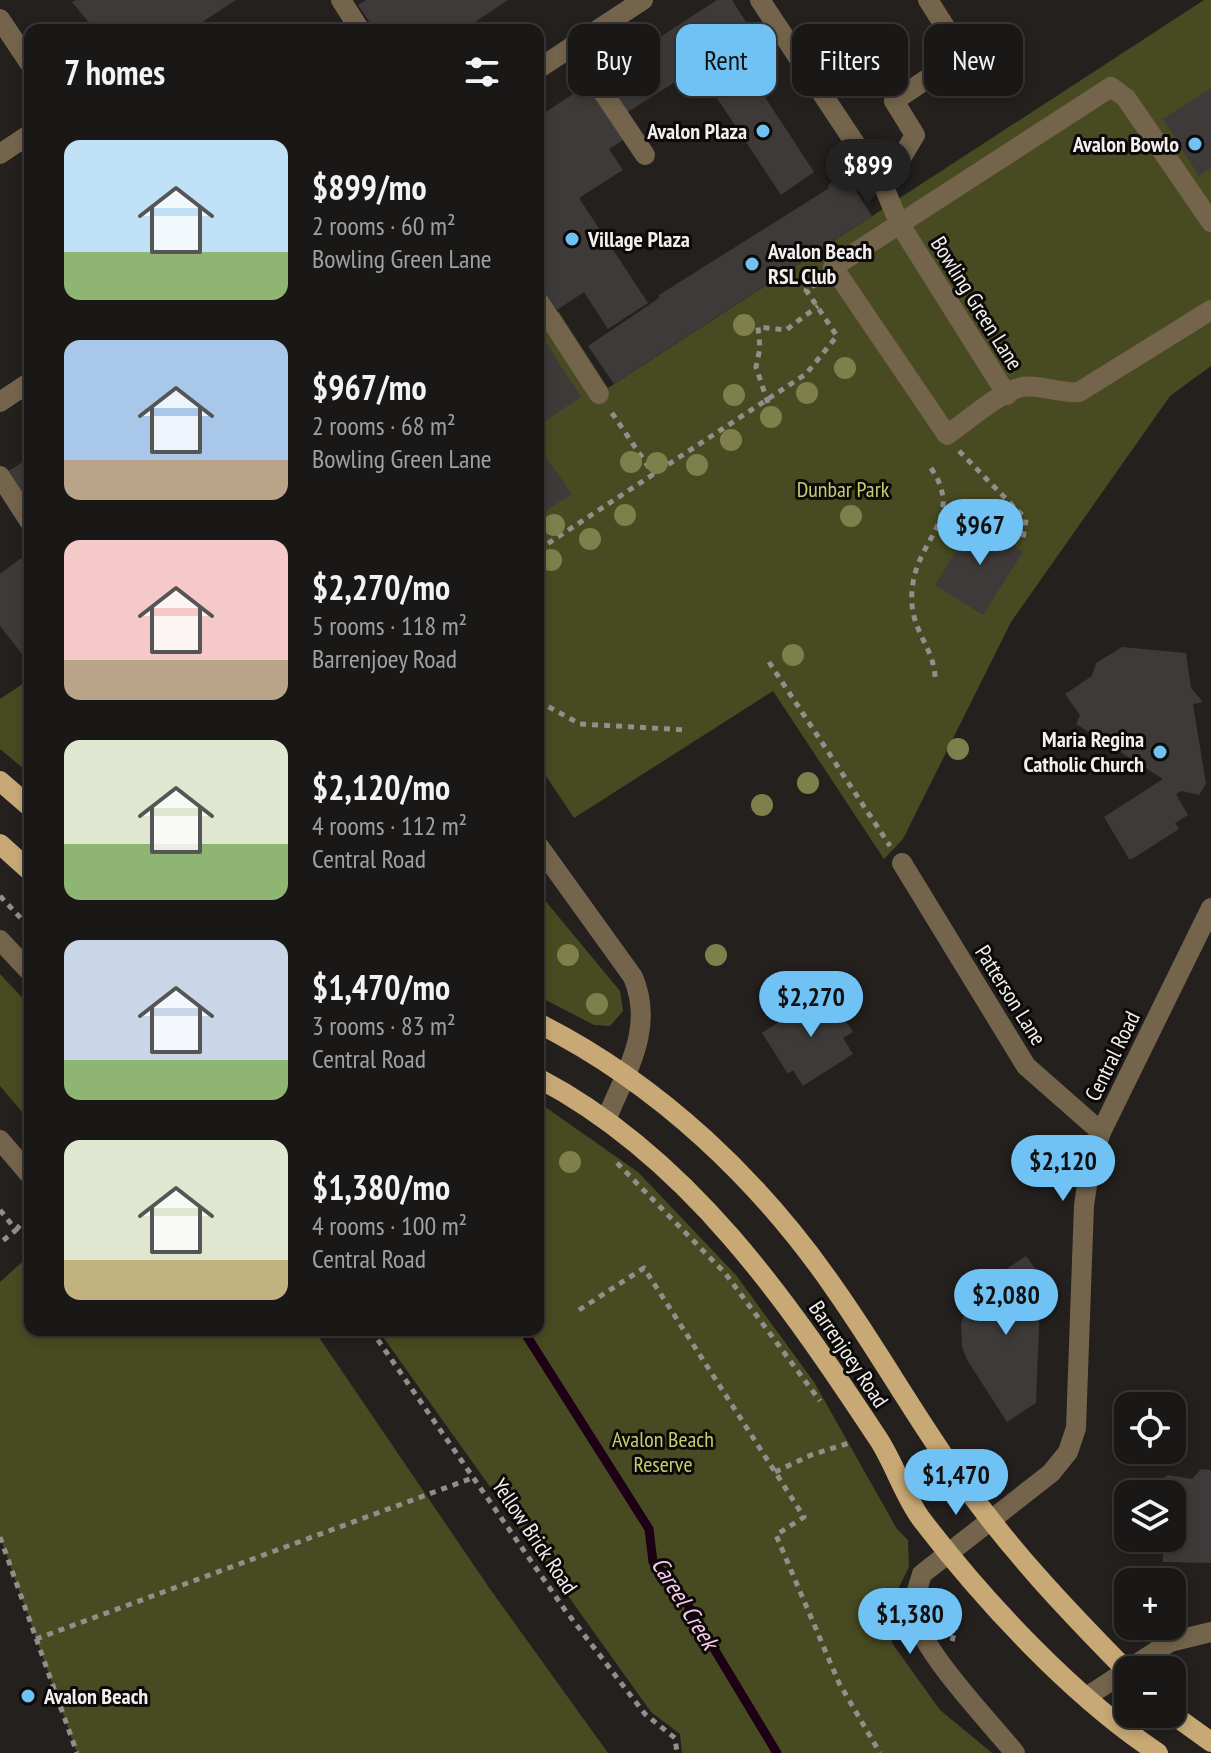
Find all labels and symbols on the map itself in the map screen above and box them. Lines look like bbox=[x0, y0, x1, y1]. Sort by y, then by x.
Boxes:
place label: Avalon Plaza bbox=[646, 117, 747, 145]
marker: Avalon Plaza bbox=[754, 122, 772, 140]
place label: Avalon Bowlo bbox=[1072, 130, 1179, 158]
marker: Avalon Bowlo bbox=[1186, 135, 1204, 153]
pin: $899 bbox=[821, 139, 915, 207]
place label: Village Plaza bbox=[587, 225, 690, 253]
marker: Village Plaza bbox=[563, 230, 581, 248]
street label: Bowling Green Lane bbox=[925, 231, 1029, 375]
place label: Avalon Beach RSL Club bbox=[767, 237, 872, 290]
marker: Avalon Beach RSL Club bbox=[743, 255, 761, 273]
park label: Dunbar Park bbox=[797, 475, 890, 503]
pin: $967 bbox=[933, 499, 1027, 567]
place label: Maria Regina Catholic Church bbox=[1023, 725, 1144, 778]
marker: Maria Regina Catholic Church bbox=[1151, 743, 1169, 761]
street label: Patterson Lane bbox=[969, 940, 1053, 1050]
pin: $2,270 bbox=[746, 971, 876, 1039]
street label: Central Road bbox=[1078, 1007, 1146, 1105]
pin: $2,120 bbox=[998, 1135, 1128, 1203]
pin: $2,080 bbox=[941, 1269, 1071, 1337]
street label: Barrenjoey Road bbox=[803, 1295, 895, 1413]
park label: Avalon Beach Reserve bbox=[612, 1425, 714, 1478]
pin: $1,470 bbox=[891, 1449, 1021, 1517]
street label: Yellow Brick Road bbox=[486, 1473, 584, 1599]
water label: Careel Creek bbox=[644, 1551, 727, 1657]
pin: $1,380 bbox=[845, 1588, 975, 1656]
place label: Avalon Beach bbox=[43, 1682, 148, 1710]
marker: Avalon Beach bbox=[19, 1687, 37, 1705]

